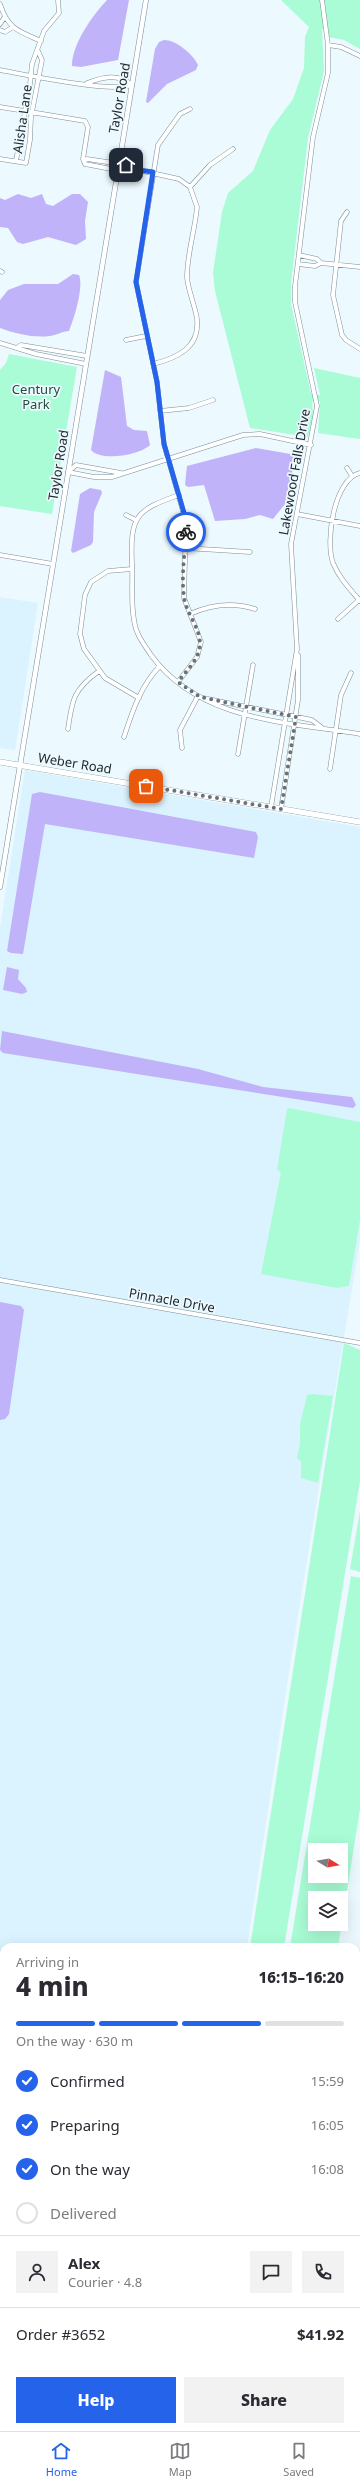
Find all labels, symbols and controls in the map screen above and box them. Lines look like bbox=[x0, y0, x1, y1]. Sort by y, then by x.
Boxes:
street label: Taylor Road bbox=[104, 61, 134, 135]
street label: Alisha Lane bbox=[8, 83, 36, 155]
pin bbox=[109, 148, 143, 182]
icon: home bbox=[115, 154, 137, 176]
park label: Century Park bbox=[12, 380, 61, 413]
street label: Lakewood Falls Drive bbox=[274, 407, 314, 537]
street label: Taylor Road bbox=[44, 428, 72, 502]
courier bbox=[166, 512, 206, 552]
icon: bike bbox=[175, 521, 197, 543]
street label: Weber Road bbox=[37, 748, 113, 778]
pin bbox=[129, 769, 163, 803]
icon: bag bbox=[135, 775, 157, 797]
street label: Pinnacle Drive bbox=[128, 1284, 216, 1316]
north arrow bbox=[308, 1843, 348, 1883]
map controls bbox=[308, 1843, 348, 1931]
button: layers bbox=[308, 1891, 348, 1931]
text: Arriving in bbox=[16, 1953, 79, 1971]
text: 16:15–16:20 bbox=[259, 1967, 344, 1987]
text: 4 min bbox=[16, 1968, 89, 2004]
text: On the way · 630 m bbox=[16, 2032, 133, 2050]
icon: check bbox=[16, 2070, 38, 2092]
text: Confirmed bbox=[50, 2071, 125, 2091]
text: 15:59 bbox=[311, 2072, 344, 2090]
icon: check bbox=[16, 2114, 38, 2136]
text: Preparing bbox=[50, 2115, 120, 2135]
text: 16:05 bbox=[311, 2116, 344, 2134]
icon: check bbox=[16, 2158, 38, 2180]
text: On the way bbox=[50, 2159, 130, 2179]
text: 16:08 bbox=[311, 2160, 344, 2178]
text: Delivered bbox=[50, 2203, 117, 2223]
button: person bbox=[16, 2251, 58, 2293]
button: chat bbox=[250, 2251, 292, 2293]
button: phone bbox=[302, 2251, 344, 2293]
text: Alex bbox=[68, 2253, 100, 2273]
text: Courier · 4.8 bbox=[68, 2273, 142, 2291]
text: Order #3652 bbox=[16, 2324, 105, 2344]
text: $41.92 bbox=[297, 2324, 344, 2344]
button: Help bbox=[16, 2377, 176, 2423]
button: Share bbox=[184, 2377, 344, 2423]
tab: Home bbox=[46, 2440, 77, 2479]
tab: Map bbox=[169, 2440, 192, 2479]
tab: Saved bbox=[283, 2440, 314, 2479]

